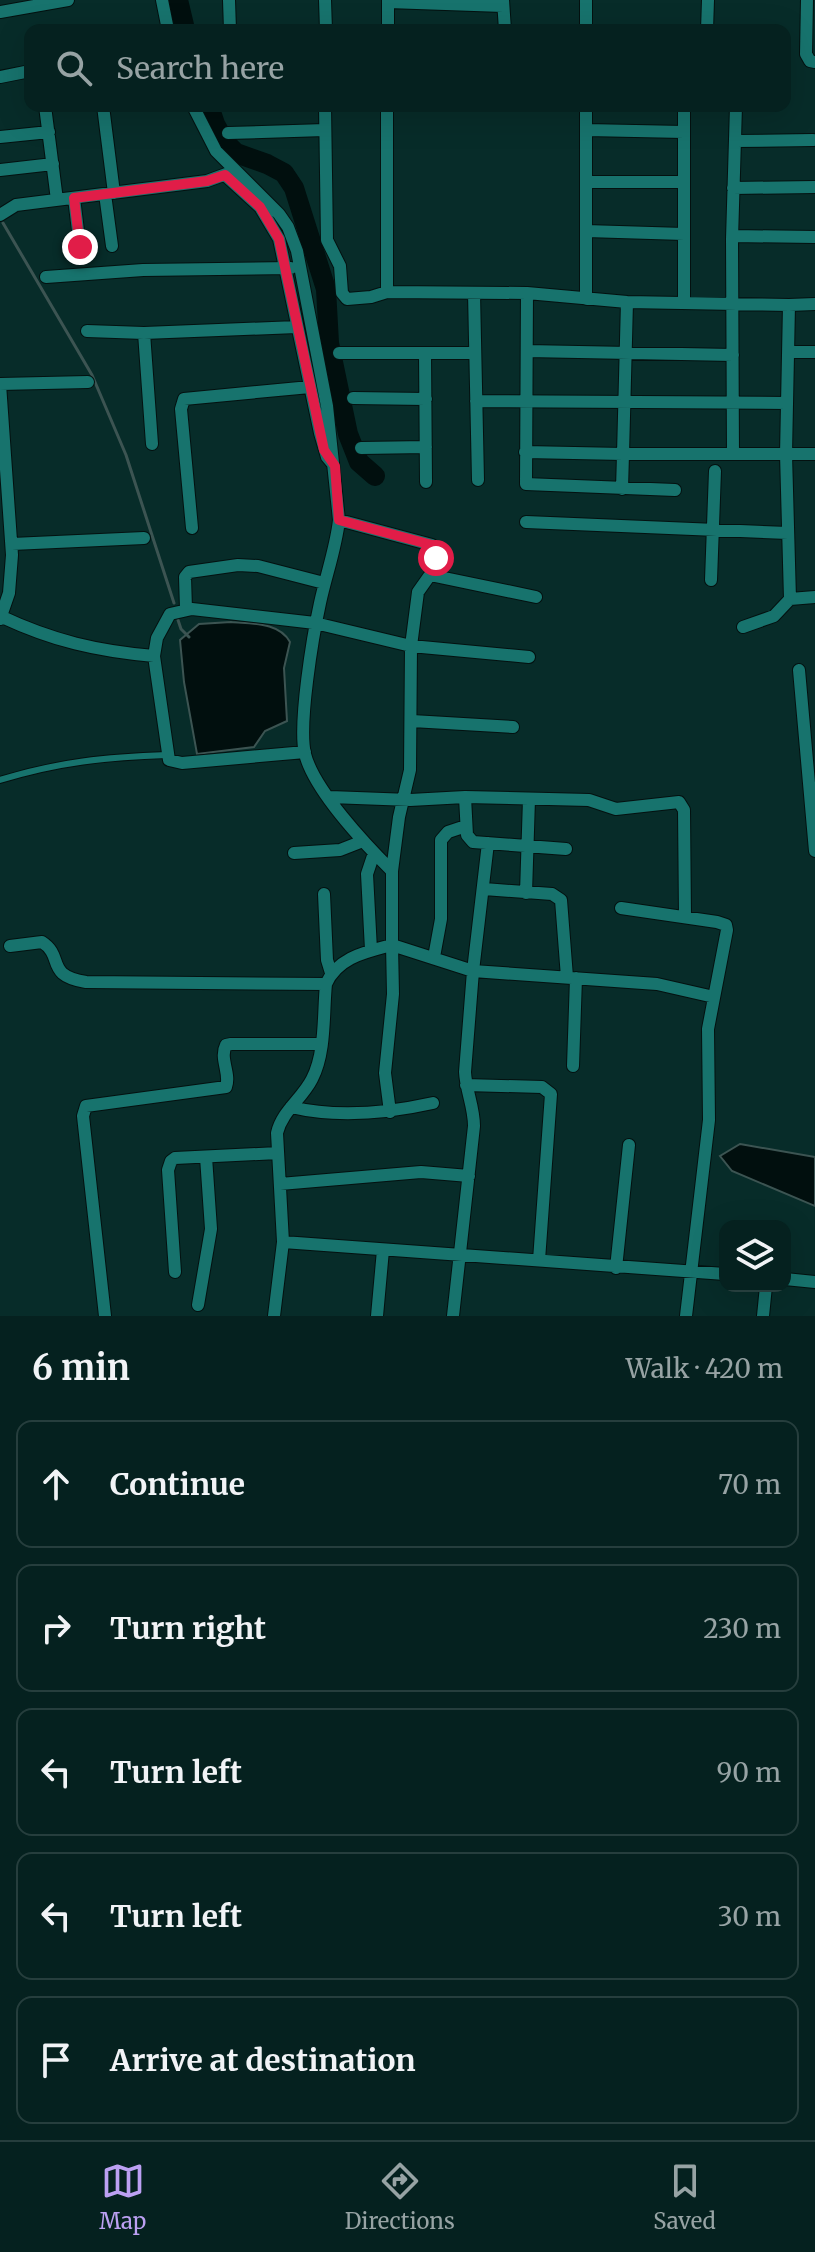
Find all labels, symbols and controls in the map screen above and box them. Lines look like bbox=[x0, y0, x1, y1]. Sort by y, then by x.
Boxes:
search box bbox=[24, 24, 791, 112]
icon: search bbox=[52, 46, 96, 90]
text: Search here bbox=[116, 49, 284, 87]
route end bbox=[62, 229, 98, 265]
route start bbox=[418, 540, 454, 576]
map controls bbox=[719, 1220, 791, 1292]
button: layers bbox=[719, 1220, 791, 1292]
text: 6 min bbox=[32, 1347, 130, 1389]
text: Walk · 420 m bbox=[626, 1352, 783, 1385]
icon: ahead bbox=[34, 1462, 78, 1506]
text: Continue bbox=[110, 1465, 245, 1503]
text: 70 m bbox=[718, 1468, 781, 1501]
icon: right bbox=[34, 1606, 78, 1650]
text: Turn right bbox=[110, 1609, 266, 1647]
text: 230 m bbox=[703, 1612, 781, 1645]
icon: left bbox=[34, 1750, 78, 1794]
text: Turn left bbox=[110, 1753, 242, 1791]
text: 90 m bbox=[717, 1756, 781, 1789]
icon: left bbox=[34, 1894, 78, 1938]
text: Turn left bbox=[110, 1897, 242, 1935]
text: 30 m bbox=[718, 1900, 781, 1933]
icon: arrive bbox=[34, 2038, 78, 2082]
text: Arrive at destination bbox=[110, 2041, 416, 2079]
tab: Map bbox=[99, 2159, 146, 2235]
tab: Directions bbox=[345, 2159, 455, 2235]
tab: Saved bbox=[653, 2159, 716, 2235]

